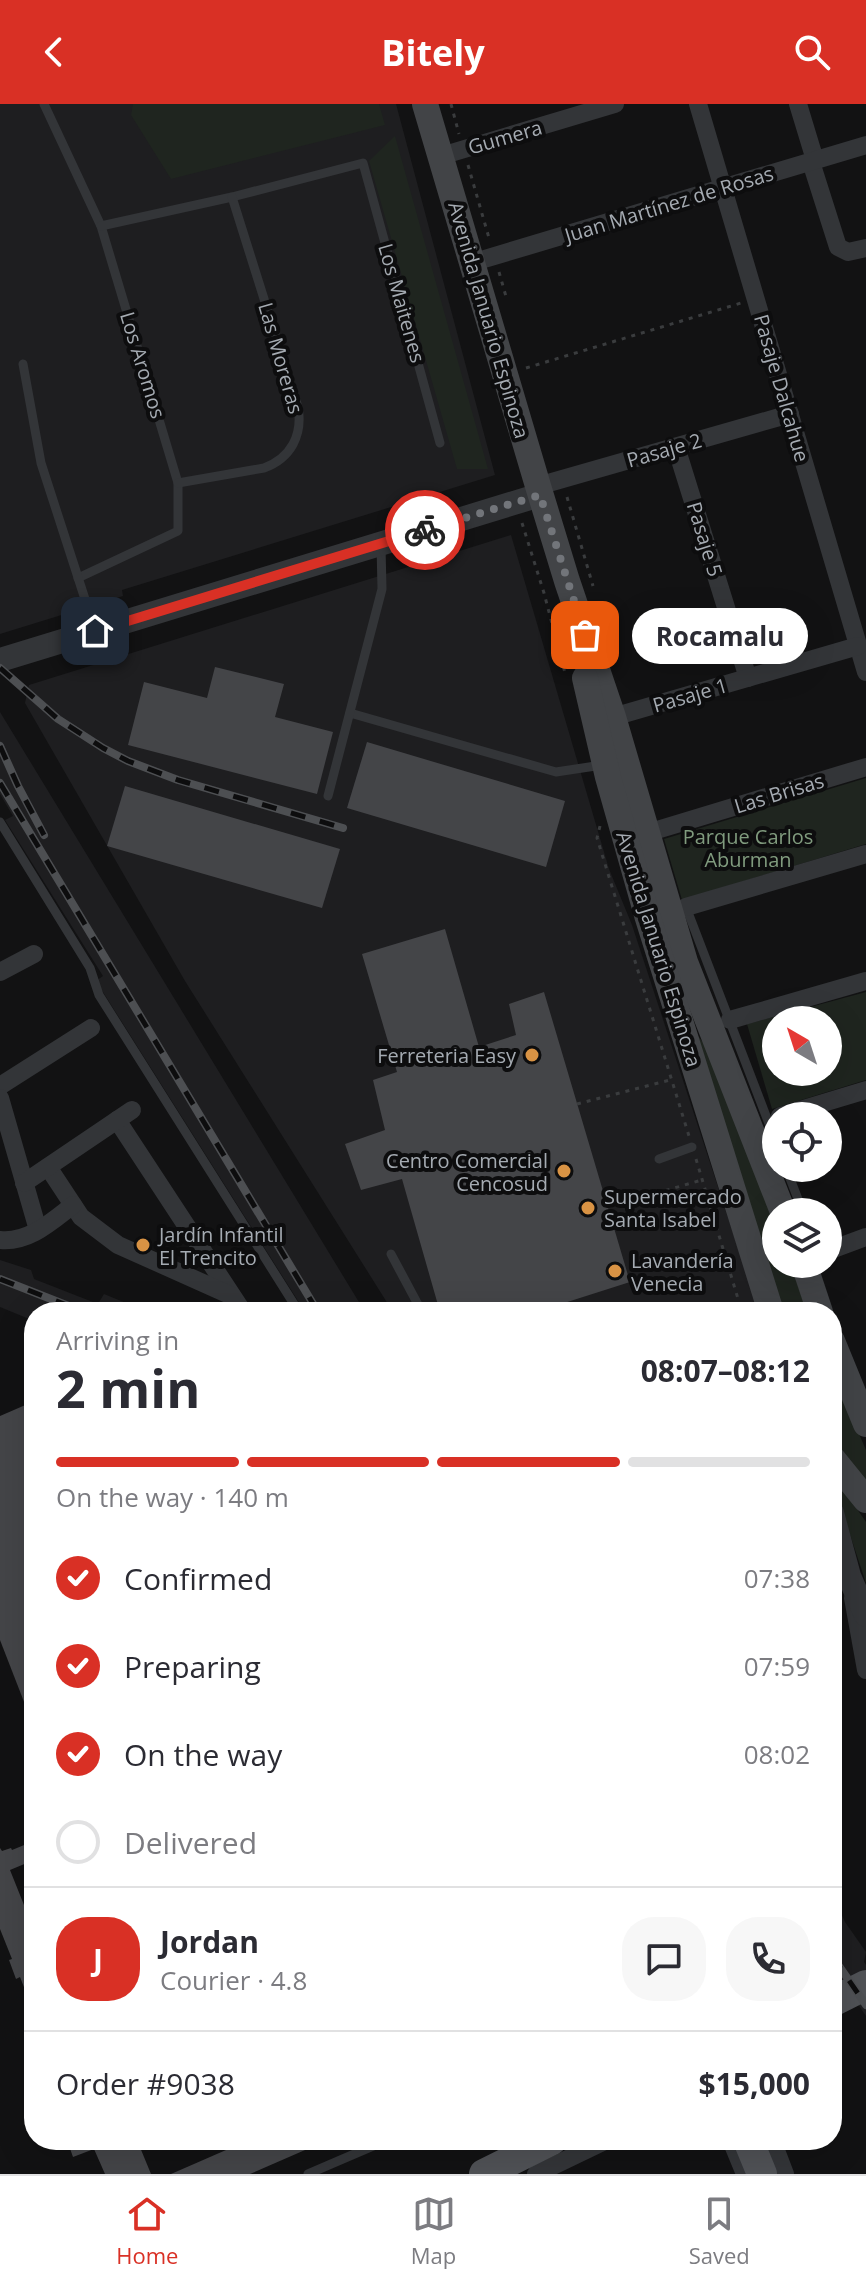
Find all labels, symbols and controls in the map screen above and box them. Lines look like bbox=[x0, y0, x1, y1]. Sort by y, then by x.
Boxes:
text: Bitely bbox=[381, 28, 485, 77]
icon: back bbox=[32, 30, 76, 74]
icon: search bbox=[790, 30, 834, 74]
street label: Gumera bbox=[465, 114, 545, 160]
street label: Juan Martínez de Rosas bbox=[559, 159, 777, 249]
street label: Avenida Januario Espinoza bbox=[442, 199, 536, 441]
street label: Los Maitenes bbox=[372, 240, 432, 366]
street label: Las Moreras bbox=[252, 299, 310, 417]
street label: Los Aromos bbox=[114, 308, 172, 422]
street label: Pasaje Dalcahue bbox=[748, 311, 816, 465]
street label: Pasaje 2 bbox=[623, 426, 705, 474]
courier bbox=[385, 490, 465, 570]
street label: Pasaje 5 bbox=[681, 498, 729, 580]
icon: bike bbox=[403, 508, 447, 552]
pin bbox=[61, 597, 129, 665]
pin bbox=[551, 601, 619, 669]
callout: Rocamalu bbox=[633, 607, 809, 663]
icon: home bbox=[73, 609, 117, 653]
icon: bag bbox=[563, 613, 607, 657]
text: Rocamalu bbox=[656, 618, 784, 654]
street label: Pasaje 1 bbox=[649, 671, 731, 719]
street label: Las Brisas bbox=[731, 767, 827, 819]
park label: Parque Carlos Aburman bbox=[683, 823, 813, 873]
street label: Avenida Januario Espinoza bbox=[610, 828, 708, 1070]
north arrow bbox=[762, 1006, 842, 1086]
map controls bbox=[762, 1006, 842, 1278]
place label: Ferreteria Easy bbox=[377, 1042, 517, 1069]
marker: Ferreteria Easy bbox=[523, 1046, 541, 1064]
button: locate bbox=[762, 1102, 842, 1182]
place label: Centro Comercial Cencosud bbox=[386, 1147, 548, 1197]
marker: Centro Comercial Cencosud bbox=[555, 1162, 573, 1180]
place label: Supermercado Santa Isabel bbox=[604, 1183, 742, 1233]
button: layers bbox=[762, 1198, 842, 1278]
marker: Supermercado Santa Isabel bbox=[579, 1199, 597, 1217]
place label: Jardín Infantil El Trencito bbox=[157, 1221, 284, 1271]
marker: Jardín Infantil El Trencito bbox=[134, 1236, 152, 1254]
place label: Lavandería Venecia bbox=[631, 1247, 734, 1297]
marker: Lavandería Venecia bbox=[606, 1262, 624, 1280]
text: Arriving in bbox=[56, 1322, 179, 1358]
text: 08:07–08:12 bbox=[641, 1350, 810, 1391]
text: 2 min bbox=[56, 1352, 200, 1423]
text: On the way · 140 m bbox=[56, 1479, 289, 1515]
icon: check bbox=[56, 1556, 100, 1600]
text: Confirmed bbox=[124, 1558, 272, 1599]
text: 07:38 bbox=[744, 1560, 810, 1596]
icon: check bbox=[56, 1644, 100, 1688]
text: Preparing bbox=[124, 1646, 261, 1687]
text: 07:59 bbox=[744, 1648, 810, 1684]
icon: check bbox=[56, 1732, 100, 1776]
text: On the way bbox=[124, 1734, 282, 1775]
text: 08:02 bbox=[744, 1736, 810, 1772]
text: Delivered bbox=[124, 1822, 257, 1863]
button: chat bbox=[622, 1917, 706, 2001]
button: phone bbox=[726, 1917, 810, 2001]
text: Jordan bbox=[160, 1921, 259, 1962]
text: J bbox=[93, 1939, 103, 1980]
text: Courier · 4.8 bbox=[160, 1962, 307, 1998]
text: Order #9038 bbox=[56, 2063, 235, 2104]
text: $15,000 bbox=[699, 2063, 810, 2104]
tab: Home bbox=[116, 2192, 178, 2270]
tab: Map bbox=[411, 2192, 456, 2270]
tab: Saved bbox=[689, 2192, 750, 2270]

